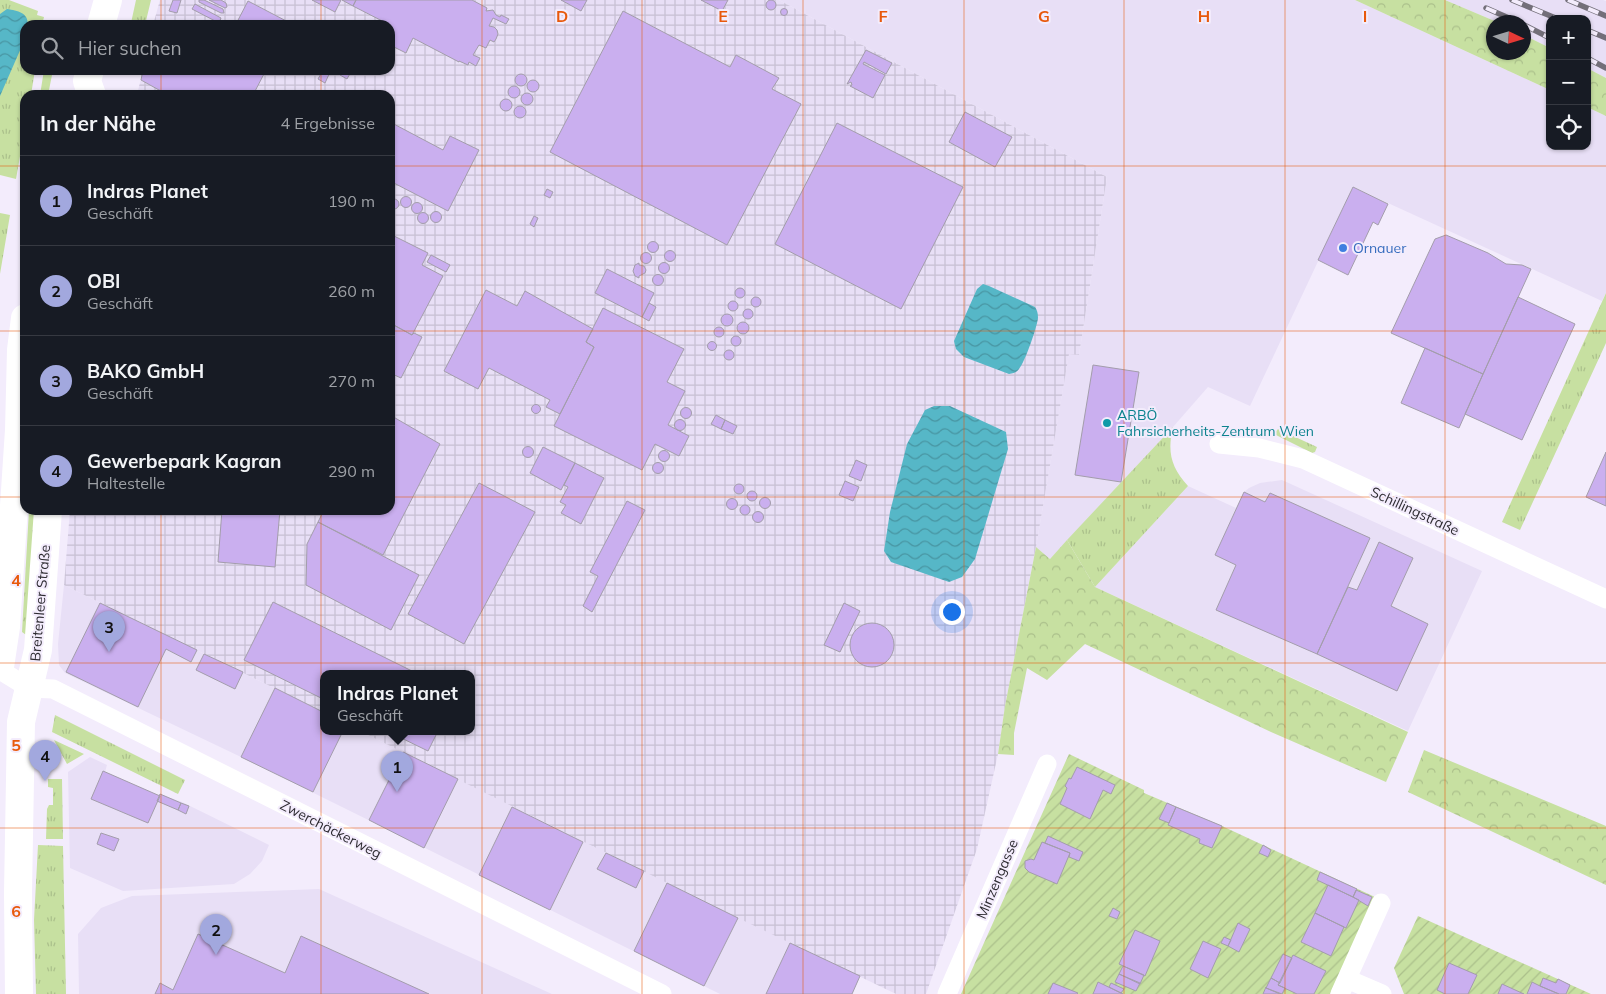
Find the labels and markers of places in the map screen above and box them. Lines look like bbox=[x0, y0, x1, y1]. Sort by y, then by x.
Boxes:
place label: Ornauer bbox=[1353, 239, 1407, 257]
marker: Ornauer bbox=[1337, 242, 1349, 254]
place label: ARBÖ Fahrsicherheits-Zentrum Wien bbox=[1117, 406, 1314, 440]
marker: ARBÖ Fahrsicherheits-Zentrum Wien bbox=[1101, 417, 1113, 429]
pin: 3 bbox=[93, 611, 125, 652]
pin: 4 bbox=[29, 740, 61, 781]
pin: 1 bbox=[381, 751, 413, 792]
pin: 2 bbox=[200, 914, 232, 955]

